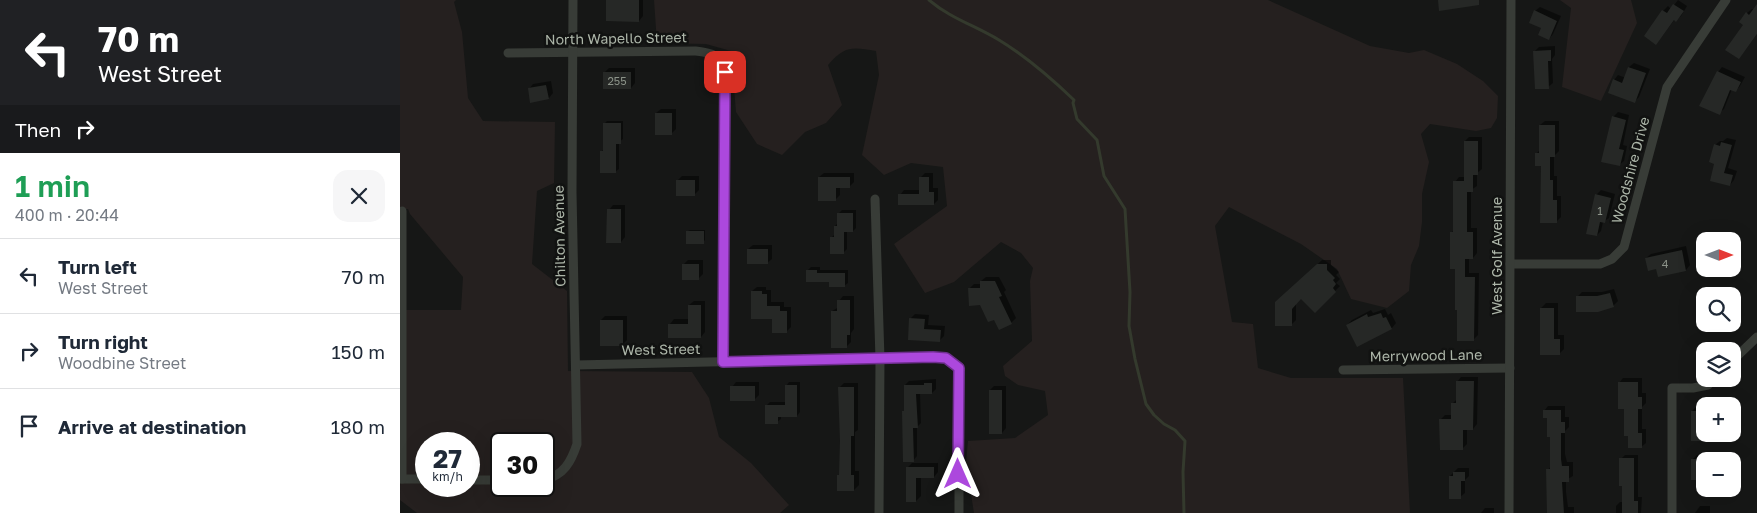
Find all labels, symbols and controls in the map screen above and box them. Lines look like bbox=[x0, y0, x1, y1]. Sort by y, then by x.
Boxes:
text: 70 m bbox=[98, 18, 179, 60]
icon: left bbox=[15, 20, 80, 85]
street label: North Wapello Street bbox=[545, 28, 687, 48]
pin bbox=[704, 51, 746, 93]
icon: arrive bbox=[711, 58, 739, 86]
text: West Street bbox=[98, 60, 222, 87]
house number: 255 bbox=[607, 74, 627, 87]
icon: right bbox=[71, 115, 99, 143]
street label: Woodshire Drive bbox=[1608, 115, 1652, 225]
text: Then bbox=[15, 118, 61, 141]
text: 1 min bbox=[15, 168, 90, 204]
button: close bbox=[333, 170, 385, 222]
street label: Chilton Avenue bbox=[550, 185, 568, 287]
street label: West Golf Avenue bbox=[1488, 197, 1505, 315]
house number: 1 bbox=[1597, 204, 1603, 217]
text: 400 m · 20:44 bbox=[15, 205, 119, 225]
north arrow bbox=[1696, 232, 1741, 278]
map controls bbox=[1696, 232, 1741, 497]
text: Turn left bbox=[58, 255, 137, 278]
house number: 4 bbox=[1662, 257, 1669, 270]
icon: left bbox=[15, 262, 43, 290]
text: 70 m bbox=[342, 265, 385, 288]
text: West Street bbox=[58, 278, 148, 298]
button: search bbox=[1696, 287, 1741, 332]
text: Turn right bbox=[58, 330, 148, 353]
icon: right bbox=[15, 337, 43, 365]
text: 150 m bbox=[331, 340, 385, 363]
street label: West Street bbox=[621, 340, 701, 358]
button: layers bbox=[1696, 342, 1741, 387]
street label: Merrywood Lane bbox=[1370, 346, 1482, 364]
text: Woodbine Street bbox=[58, 353, 186, 373]
button: + bbox=[1696, 397, 1741, 442]
icon: arrive bbox=[15, 412, 43, 440]
text: Arrive at destination bbox=[58, 415, 246, 438]
text: 180 m bbox=[331, 415, 385, 438]
speed limit sign: 30 bbox=[490, 432, 555, 497]
text: 27 bbox=[433, 443, 462, 474]
position arrow bbox=[931, 447, 983, 499]
button: − bbox=[1696, 452, 1741, 497]
text: km/h bbox=[432, 469, 463, 484]

